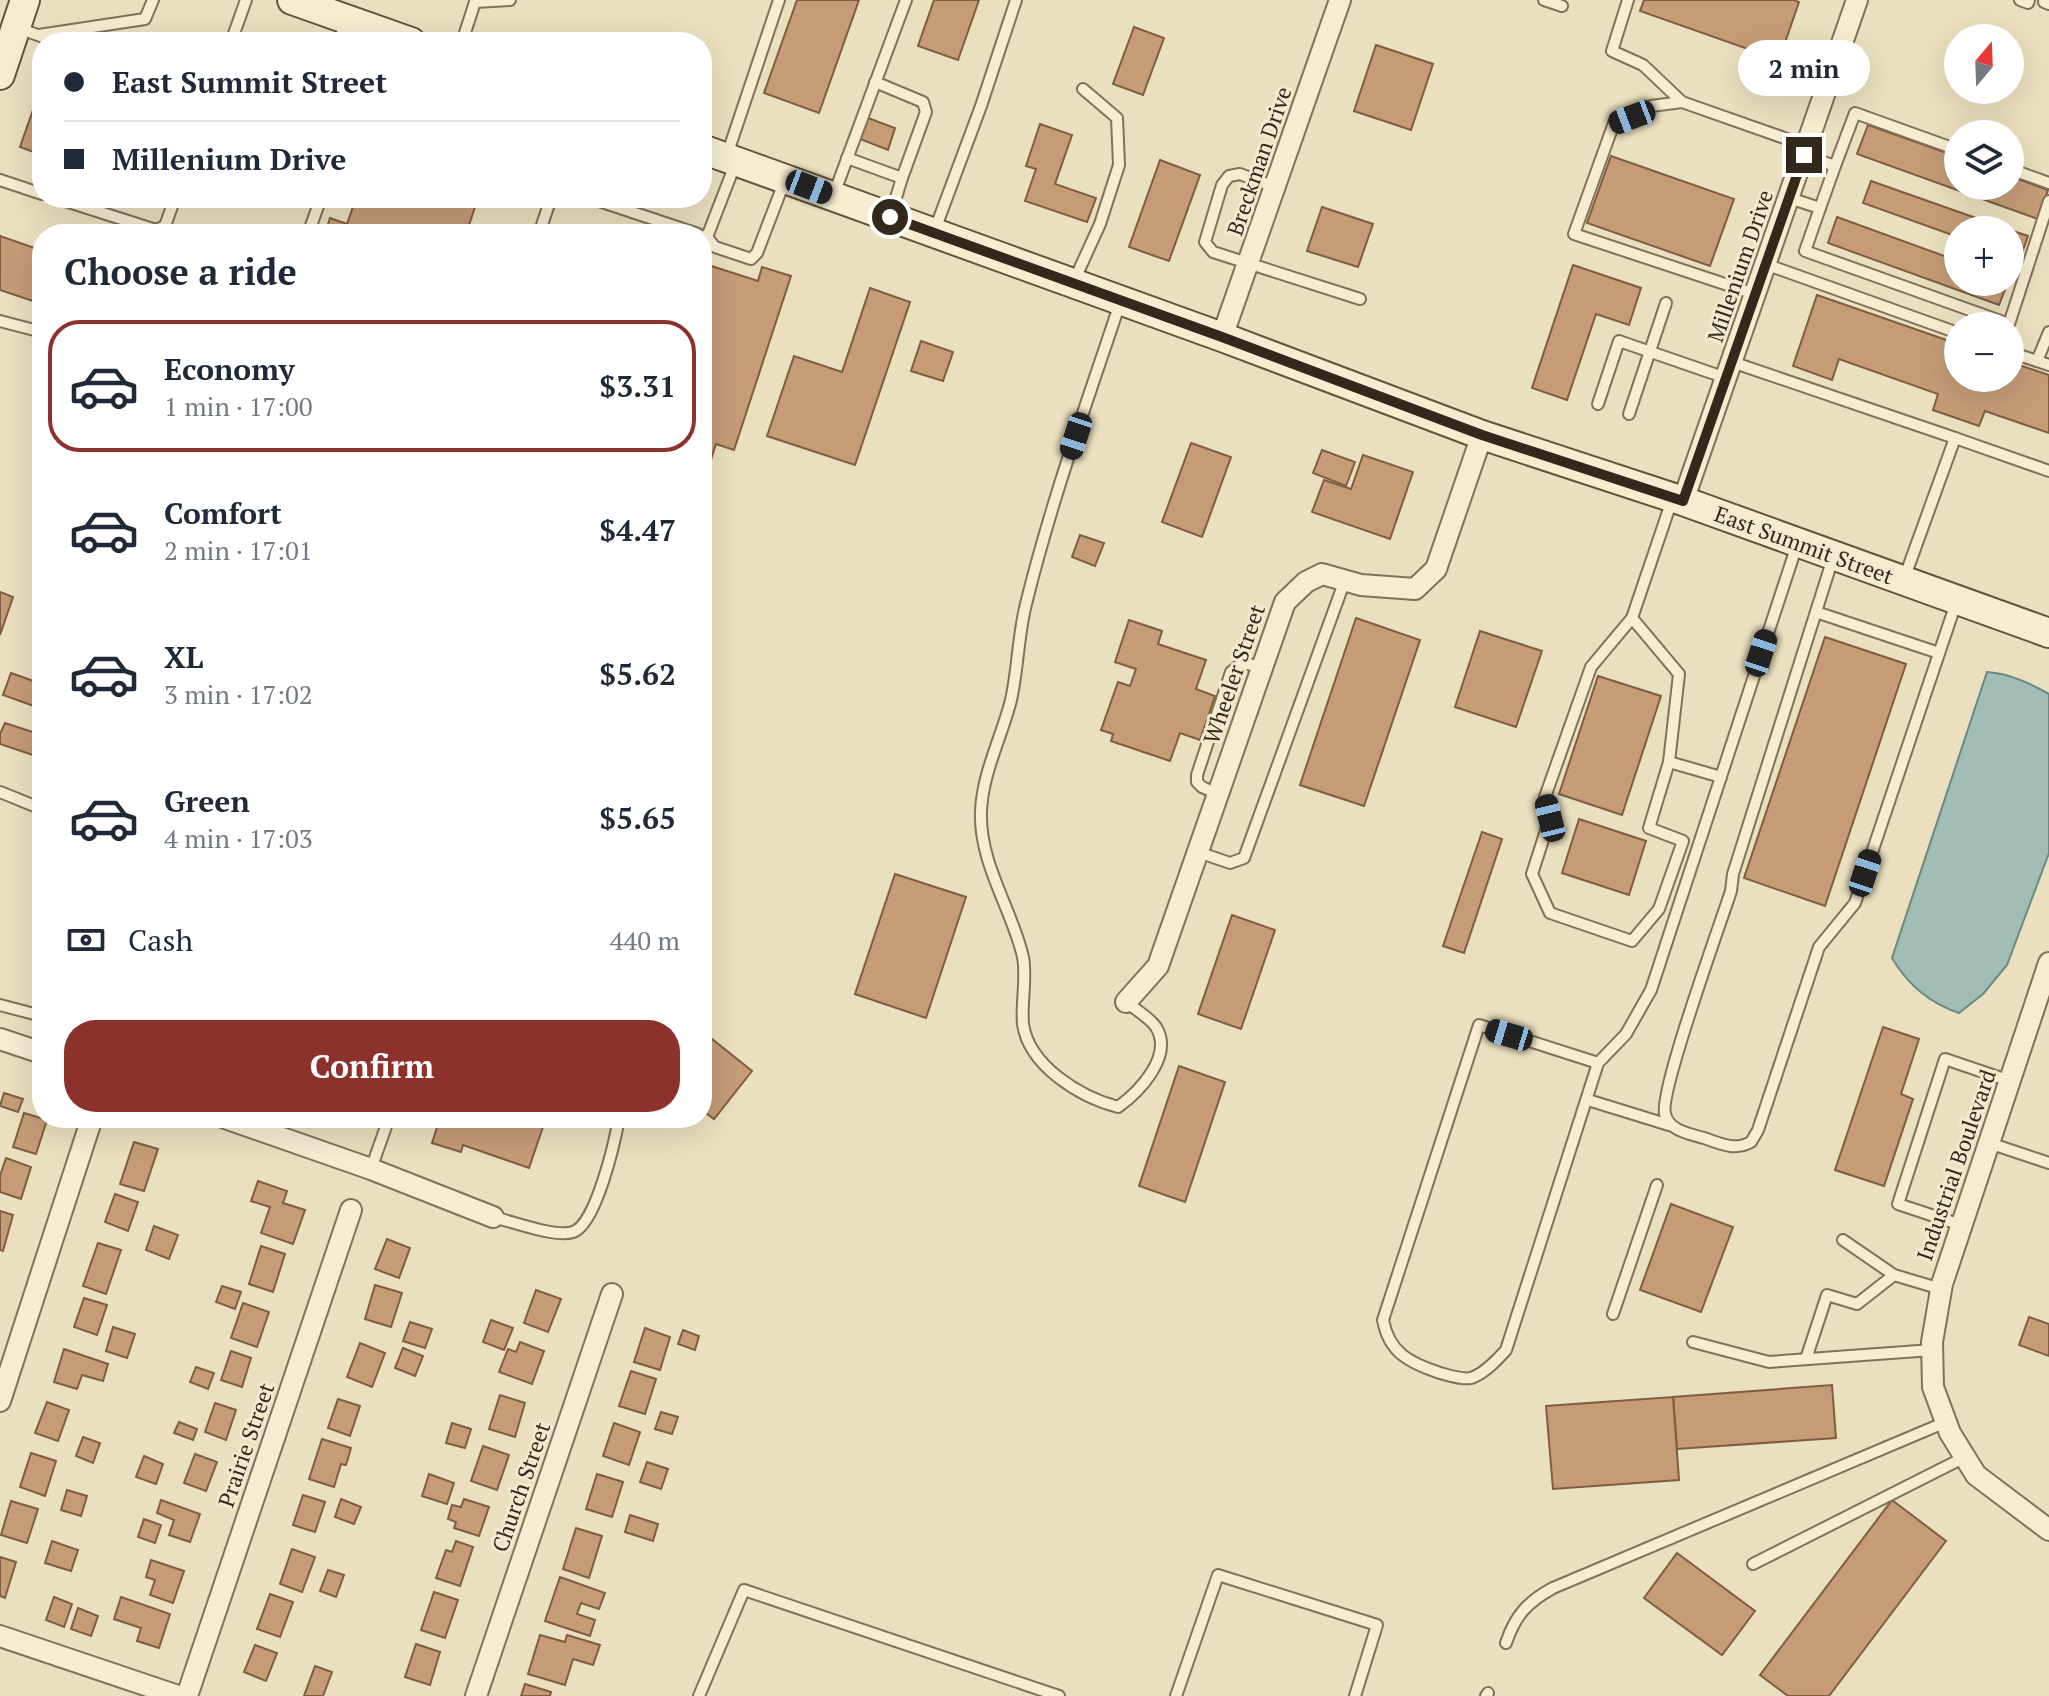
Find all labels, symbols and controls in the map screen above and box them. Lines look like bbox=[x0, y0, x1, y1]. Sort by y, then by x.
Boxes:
north arrow bbox=[1944, 24, 2024, 104]
map controls bbox=[1944, 24, 2024, 392]
callout: 2 min bbox=[1738, 39, 1870, 95]
text: 2 min bbox=[1768, 51, 1840, 85]
text: East Summit Street bbox=[112, 62, 387, 102]
street label: Breckman Drive bbox=[1219, 83, 1298, 239]
car bbox=[1605, 97, 1659, 137]
button: layers bbox=[1944, 120, 2024, 200]
route end bbox=[1786, 137, 1822, 173]
text: Millenium Drive bbox=[112, 139, 346, 179]
car bbox=[782, 167, 836, 207]
street label: Millenium Drive bbox=[1700, 186, 1779, 346]
route start bbox=[872, 199, 908, 235]
button: + bbox=[1944, 216, 2024, 296]
text: Choose a ride bbox=[64, 248, 297, 295]
button: − bbox=[1944, 312, 2024, 392]
text: Economy bbox=[164, 349, 295, 389]
icon: car bbox=[68, 350, 140, 422]
text: $3.31 bbox=[599, 366, 676, 406]
text: 1 min · 17:00 bbox=[164, 389, 313, 423]
car bbox=[1057, 409, 1095, 463]
text: Comfort bbox=[164, 493, 282, 533]
icon: car bbox=[68, 494, 140, 566]
street label: East Summit Street bbox=[1711, 499, 1898, 590]
text: $4.47 bbox=[599, 510, 676, 550]
text: 2 min · 17:01 bbox=[164, 533, 313, 567]
street label: Wheeler Street bbox=[1196, 600, 1271, 747]
car bbox=[1742, 626, 1780, 680]
text: XL bbox=[164, 637, 203, 677]
icon: car bbox=[68, 638, 140, 710]
text: $5.62 bbox=[599, 654, 676, 694]
text: 3 min · 17:02 bbox=[164, 677, 313, 711]
text: Green bbox=[164, 781, 250, 821]
icon: car bbox=[68, 782, 140, 854]
car bbox=[1533, 792, 1567, 844]
text: $5.65 bbox=[599, 798, 676, 838]
text: 4 min · 17:03 bbox=[164, 821, 313, 855]
car bbox=[1846, 846, 1884, 900]
icon: cash bbox=[64, 918, 108, 962]
text: Cash bbox=[128, 920, 193, 960]
text: 440 m bbox=[610, 923, 680, 957]
car bbox=[1483, 1017, 1535, 1053]
button: Confirm bbox=[64, 1020, 680, 1112]
street label: Industrial Boulevard bbox=[1909, 1066, 2002, 1264]
street label: Prairie Street bbox=[211, 1379, 280, 1511]
street label: Church Street bbox=[485, 1418, 556, 1556]

